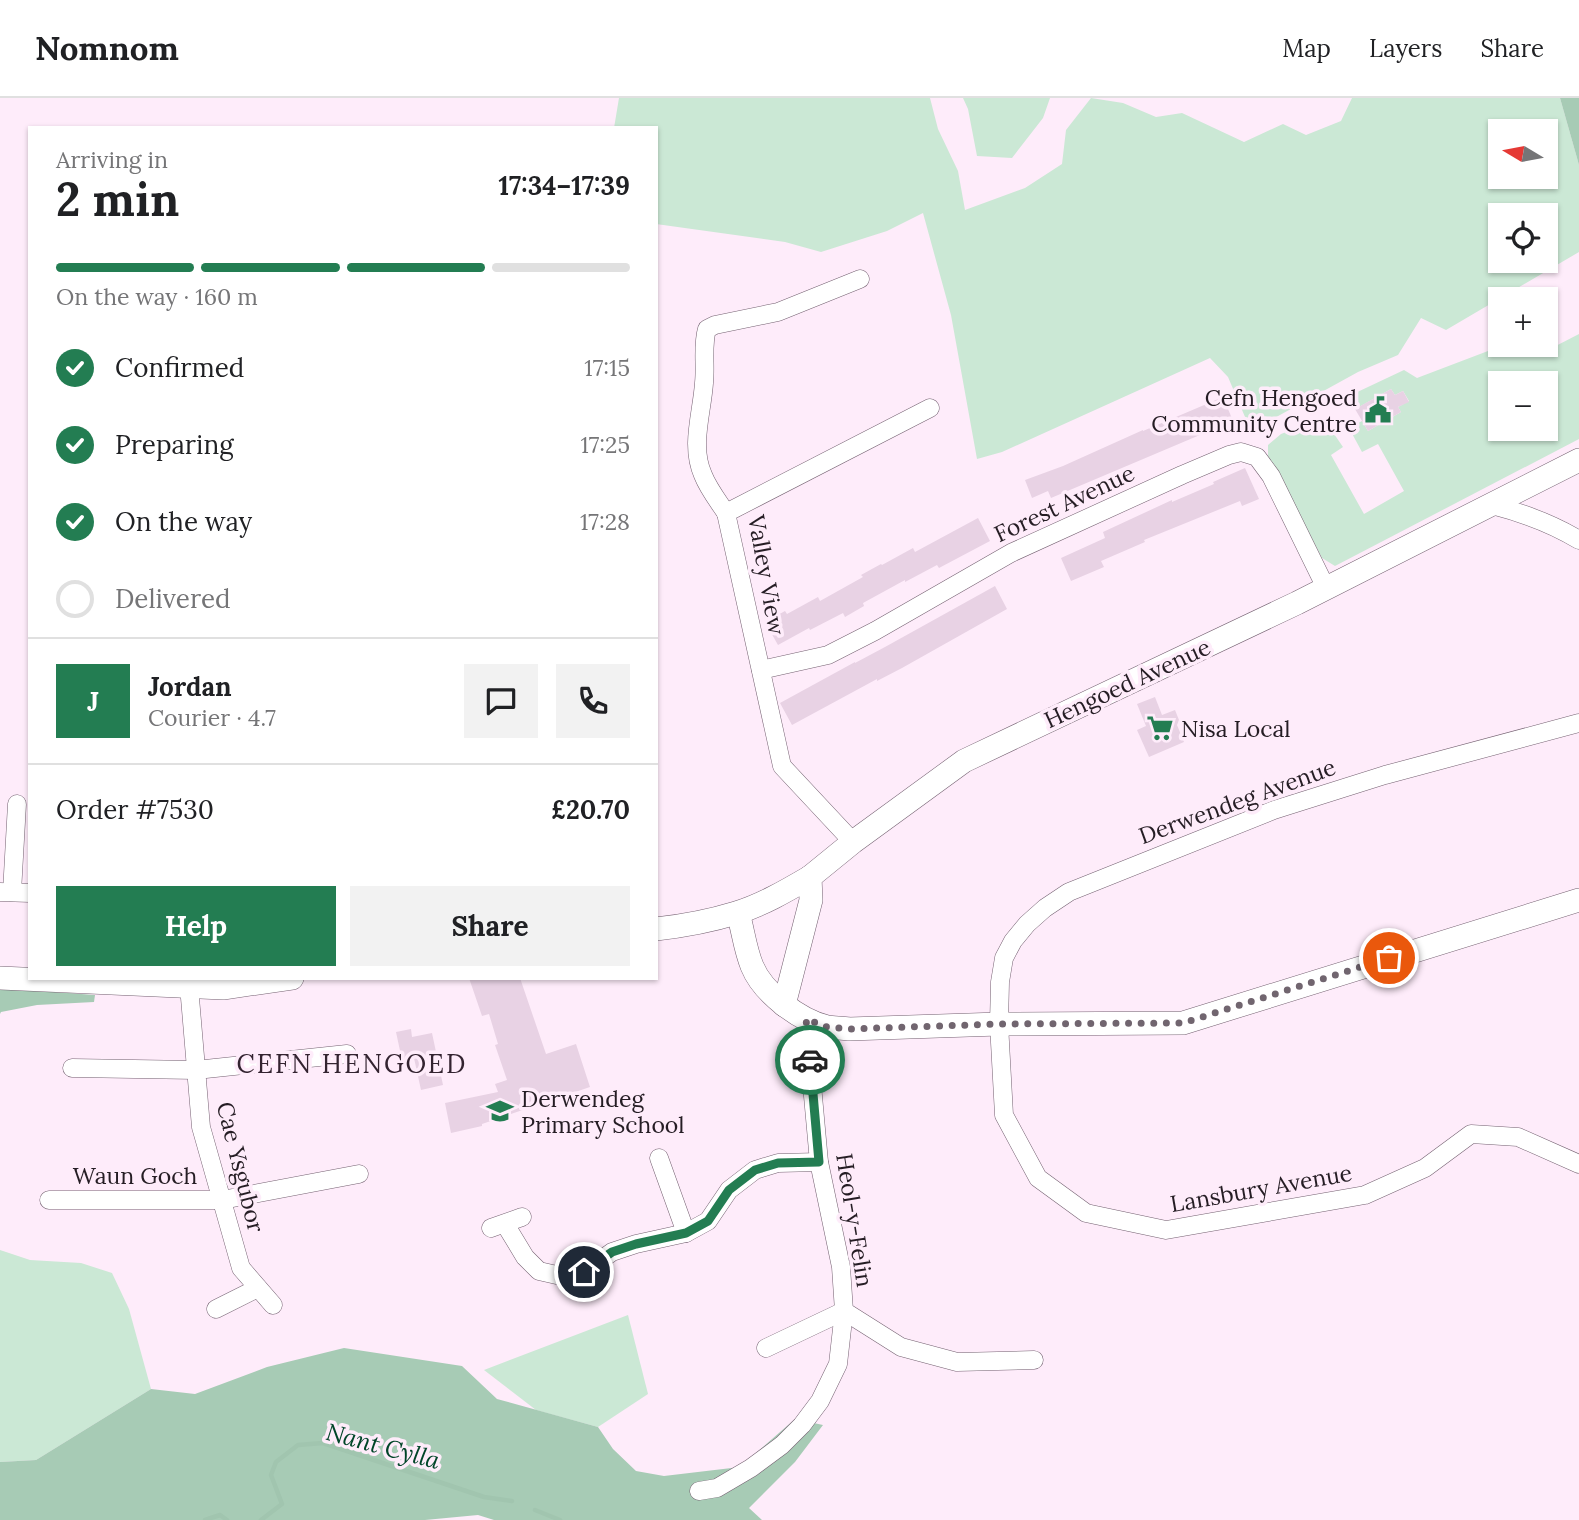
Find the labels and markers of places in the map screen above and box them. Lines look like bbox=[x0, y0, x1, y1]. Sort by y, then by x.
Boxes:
place label: Cefn Hengoed Community Centre bbox=[1151, 383, 1357, 438]
public building icon: Cefn Hengoed Community Centre bbox=[1363, 395, 1393, 425]
supermarket icon: Nisa Local bbox=[1145, 713, 1175, 743]
place label: Nisa Local bbox=[1181, 714, 1291, 743]
pin bbox=[1359, 928, 1419, 988]
place label: Derwendeg Primary School bbox=[521, 1084, 685, 1139]
school or university icon: Derwendeg Primary School bbox=[485, 1096, 515, 1126]
pin bbox=[554, 1242, 614, 1302]

